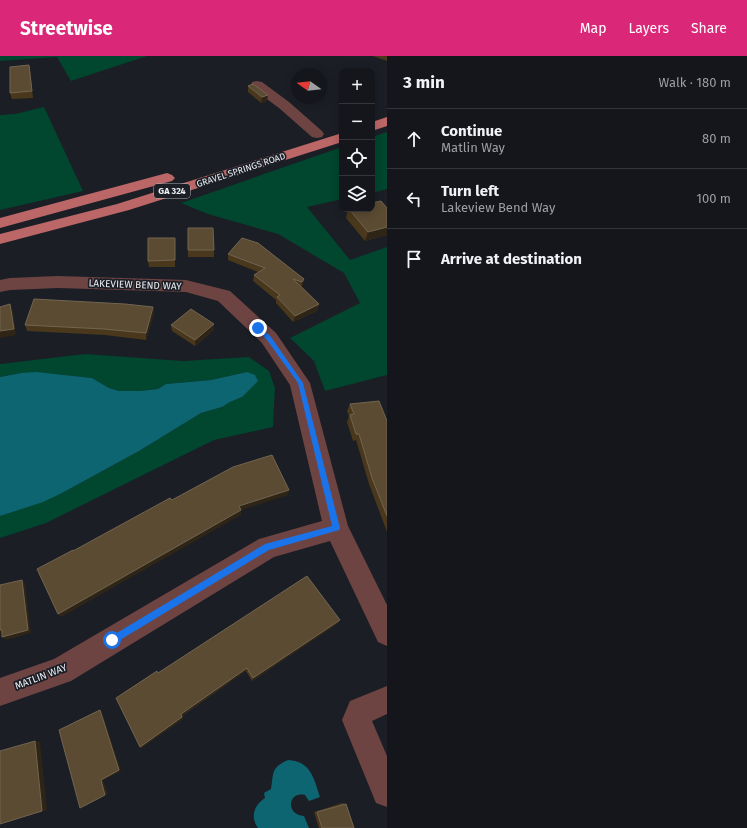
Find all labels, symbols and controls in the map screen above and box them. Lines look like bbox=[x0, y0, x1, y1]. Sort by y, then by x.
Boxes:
text: Streetwise bbox=[20, 17, 113, 40]
text: Map bbox=[580, 20, 606, 37]
text: Layers bbox=[628, 20, 669, 37]
text: Share bbox=[691, 20, 727, 37]
north arrow bbox=[291, 68, 327, 104]
map controls bbox=[339, 68, 375, 212]
button: + bbox=[339, 68, 375, 104]
text: 3 min bbox=[403, 72, 445, 93]
text: Walk · 180 m bbox=[659, 75, 731, 90]
button: − bbox=[339, 104, 375, 140]
text: Continue bbox=[441, 122, 502, 140]
icon: ahead bbox=[403, 128, 425, 150]
text: 80 m bbox=[702, 131, 731, 146]
button: locate bbox=[339, 140, 375, 176]
text: Matlin Way bbox=[441, 140, 505, 155]
street label: GRAVEL SPRINGS ROAD bbox=[195, 151, 287, 189]
button: layers bbox=[339, 176, 375, 212]
text: Turn left bbox=[441, 182, 499, 200]
road number: GA 324 bbox=[154, 184, 190, 198]
icon: left bbox=[403, 188, 425, 210]
text: 100 m bbox=[696, 191, 731, 206]
text: Lakeview Bend Way bbox=[441, 200, 555, 215]
icon: arrive bbox=[403, 248, 425, 270]
text: Arrive at destination bbox=[441, 250, 582, 268]
street label: LAKEVIEW BEND WAY bbox=[88, 277, 182, 293]
route end bbox=[249, 319, 267, 337]
route start bbox=[103, 631, 121, 649]
street label: MATLIN WAY bbox=[13, 661, 69, 692]

